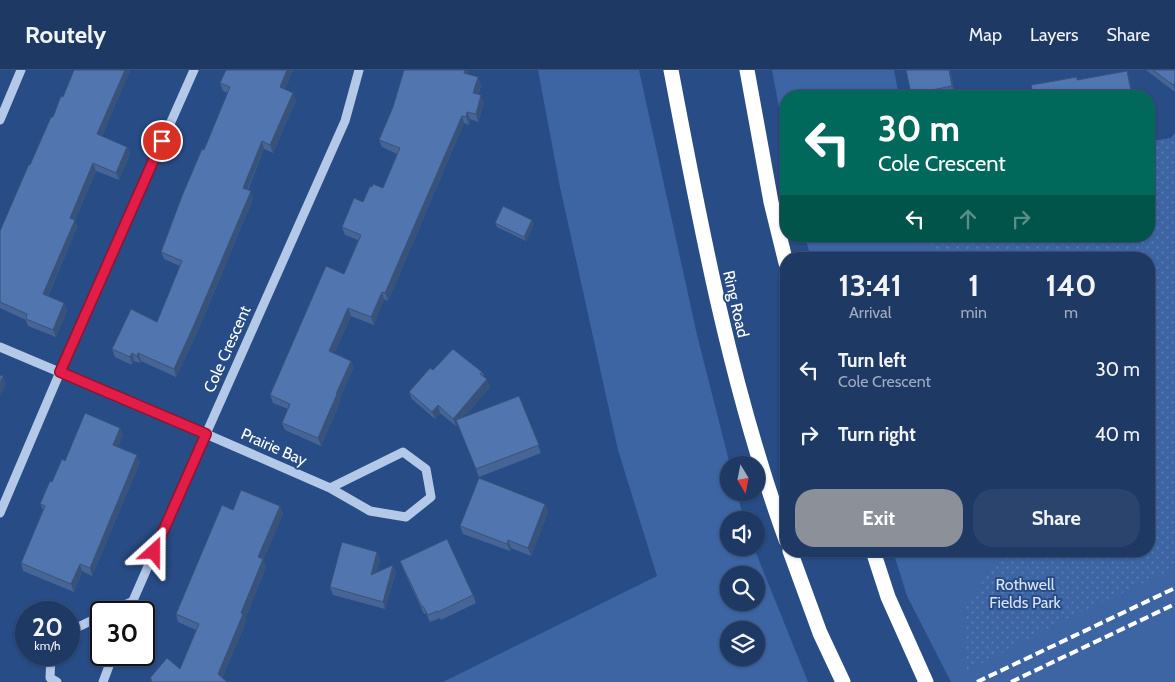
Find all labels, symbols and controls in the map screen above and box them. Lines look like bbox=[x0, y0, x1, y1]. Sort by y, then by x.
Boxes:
text: Routely bbox=[25, 20, 106, 49]
text: Map bbox=[969, 24, 1002, 46]
text: Layers bbox=[1030, 24, 1079, 46]
text: Share bbox=[1107, 24, 1150, 46]
text: 30 m bbox=[878, 107, 960, 150]
icon: left bbox=[795, 110, 860, 175]
pin bbox=[141, 120, 183, 162]
icon: arrive bbox=[148, 127, 176, 155]
text: Cole Crescent bbox=[878, 150, 1006, 177]
icon: left bbox=[901, 205, 929, 233]
icon: ahead bbox=[954, 205, 982, 233]
icon: right bbox=[1007, 205, 1035, 233]
text: 13:41 bbox=[839, 267, 902, 304]
text: 1 bbox=[968, 267, 979, 304]
text: 140 bbox=[1045, 267, 1096, 304]
street label: Ring Road bbox=[719, 269, 753, 339]
street label: Cole Crescent bbox=[199, 302, 255, 395]
text: Arrival bbox=[849, 303, 892, 322]
text: min bbox=[961, 303, 987, 322]
text: m bbox=[1064, 303, 1078, 322]
text: Turn left bbox=[838, 349, 906, 372]
icon: left bbox=[795, 356, 823, 384]
text: 30 m bbox=[1096, 358, 1140, 381]
text: Cole Crescent bbox=[838, 372, 931, 391]
icon: right bbox=[795, 421, 823, 449]
text: Turn right bbox=[838, 423, 916, 446]
text: 40 m bbox=[1095, 423, 1140, 446]
street label: Prairie Bay bbox=[238, 424, 310, 470]
north arrow bbox=[720, 456, 765, 501]
map controls bbox=[720, 456, 765, 666]
button: Exit bbox=[795, 489, 963, 547]
button: Share bbox=[973, 489, 1140, 547]
button: sound bbox=[720, 511, 765, 556]
position arrow bbox=[127, 525, 179, 577]
button: search bbox=[720, 566, 765, 611]
park label: Rothwell Fields Park bbox=[989, 575, 1062, 612]
speed limit sign: 30 bbox=[90, 601, 155, 666]
text: 20 bbox=[32, 612, 63, 642]
button: layers bbox=[720, 621, 765, 666]
text: km/h bbox=[34, 638, 61, 653]

